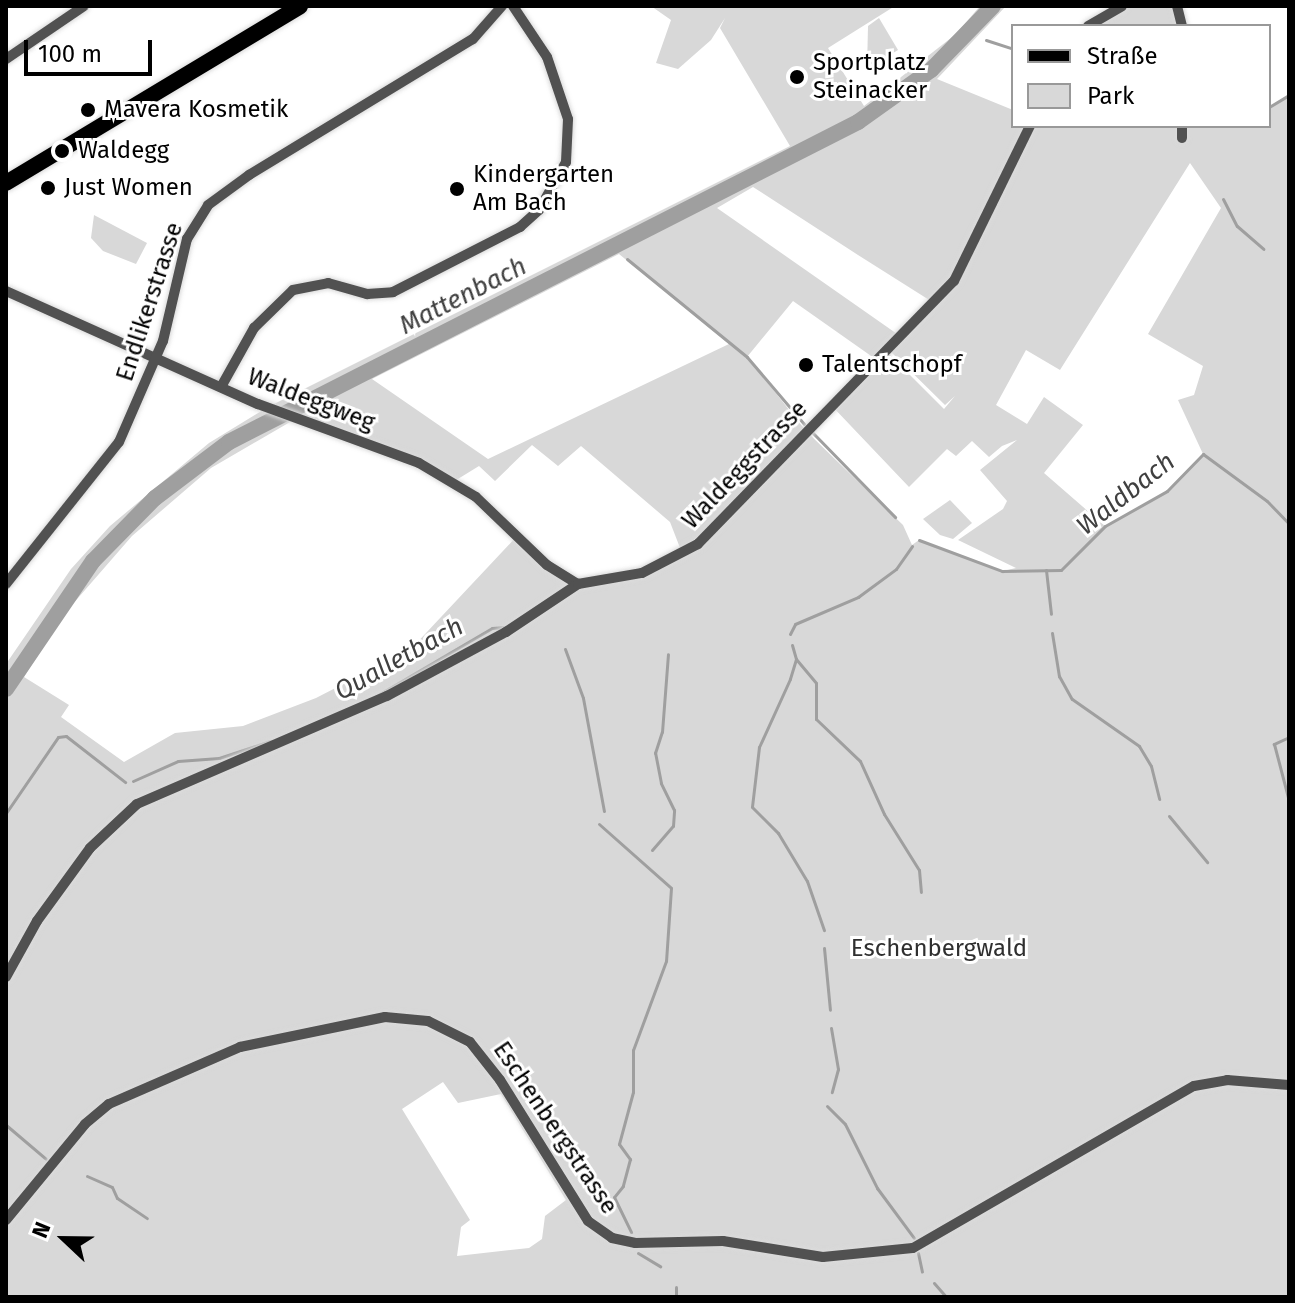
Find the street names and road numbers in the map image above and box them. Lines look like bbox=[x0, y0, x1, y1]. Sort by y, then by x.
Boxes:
street label: Endlikerstrasse bbox=[111, 219, 189, 385]
street label: Waldeggweg bbox=[243, 363, 379, 437]
street label: Waldeggstrasse bbox=[676, 395, 814, 535]
street label: Eschenbergstrasse bbox=[487, 1036, 623, 1220]

